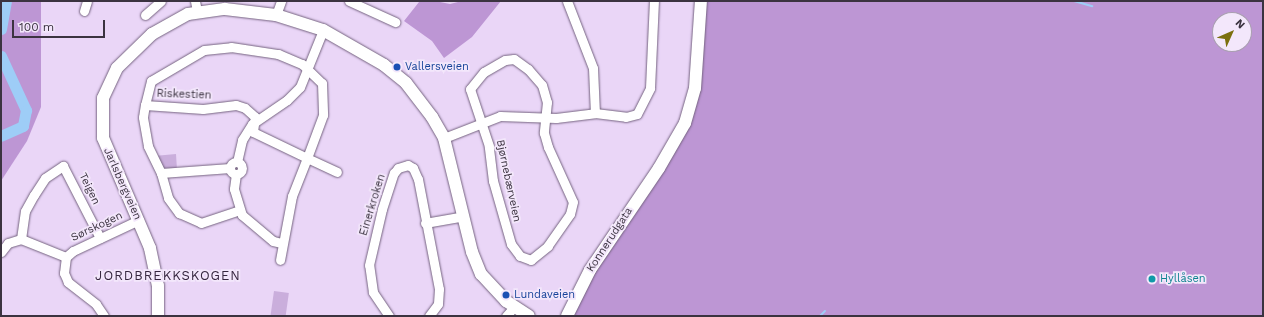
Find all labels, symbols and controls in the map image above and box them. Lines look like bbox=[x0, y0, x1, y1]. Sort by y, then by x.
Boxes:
scale bar bbox=[14, 12, 107, 38]
north arrow bbox=[1212, 12, 1252, 52]
text: N bbox=[1233, 16, 1248, 31]
text: 100 m bbox=[19, 20, 54, 34]
place label: Vallersveien bbox=[405, 60, 469, 74]
marker: Vallersveien bbox=[392, 62, 402, 72]
street label: Riskestien bbox=[156, 87, 212, 103]
street label: Bjørnebærveien bbox=[493, 139, 523, 223]
street label: Jarlsbergveien bbox=[100, 146, 144, 222]
street label: Teigen bbox=[76, 171, 102, 207]
street label: Einerkroken bbox=[357, 173, 389, 237]
street label: Konnerudgata bbox=[584, 205, 636, 275]
street label: Sørskogen bbox=[69, 209, 125, 245]
district label: JORDBREKKSKOGEN bbox=[95, 268, 241, 284]
place label: Hyllåsen bbox=[1160, 272, 1206, 286]
marker: Hyllåsen bbox=[1147, 274, 1157, 284]
place label: Lundaveien bbox=[514, 288, 575, 302]
marker: Lundaveien bbox=[501, 290, 511, 300]

